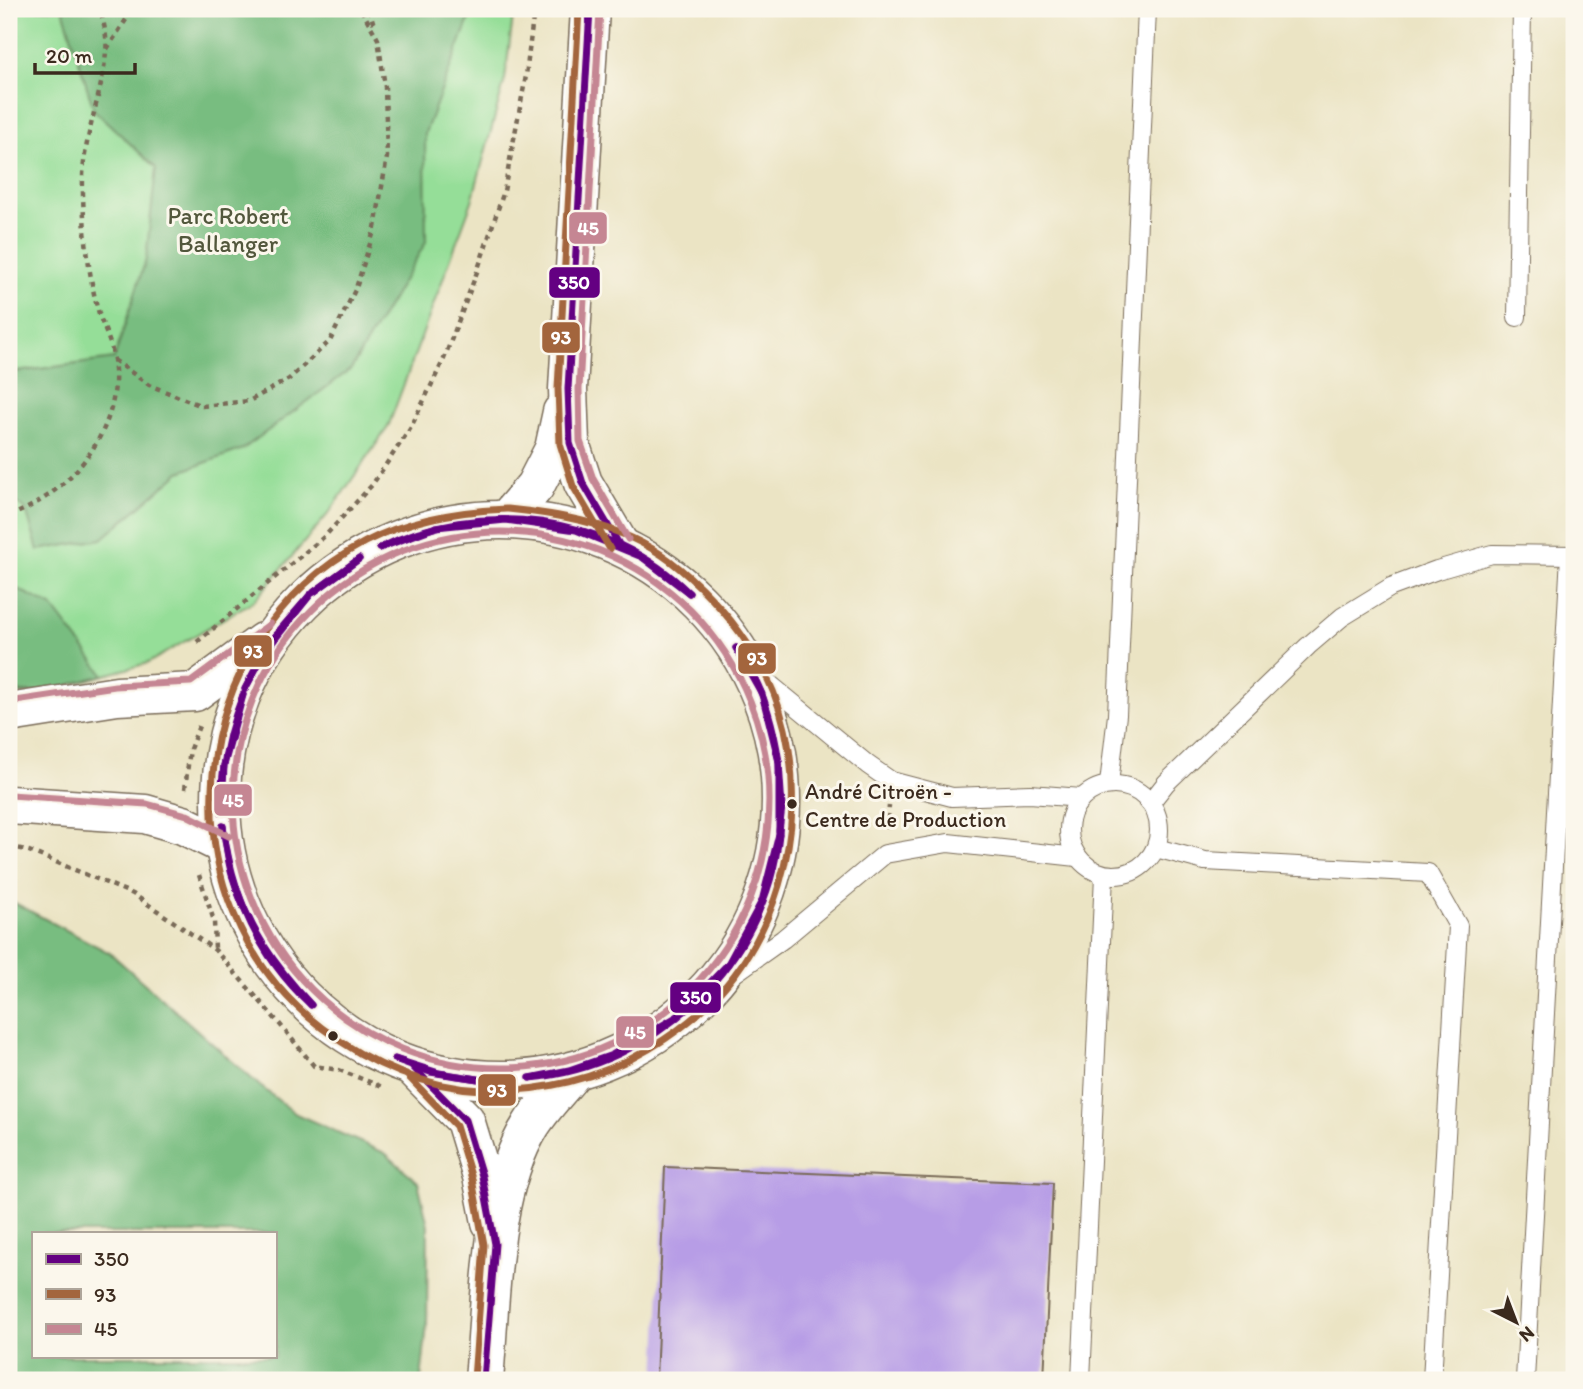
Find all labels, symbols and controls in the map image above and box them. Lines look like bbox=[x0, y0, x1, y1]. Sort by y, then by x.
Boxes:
scale bar bbox=[35, 32, 135, 76]
text: 20 m bbox=[46, 43, 93, 68]
park label: Parc Robert Ballanger bbox=[168, 201, 289, 258]
line badge: 45 bbox=[568, 211, 608, 245]
text: 45 bbox=[577, 217, 599, 240]
line badge: 350 bbox=[548, 266, 601, 299]
text: 350 bbox=[558, 271, 590, 294]
line badge: 93 bbox=[541, 321, 581, 354]
text: 93 bbox=[551, 326, 571, 349]
line badge: 93 bbox=[233, 634, 273, 668]
text: 93 bbox=[243, 640, 263, 663]
line badge: 93 bbox=[737, 642, 777, 675]
text: 93 bbox=[747, 647, 767, 670]
place label: André Citroën - Centre de Production bbox=[805, 778, 1007, 833]
line badge: 45 bbox=[213, 783, 253, 817]
text: 45 bbox=[222, 789, 244, 812]
marker: André Citroën - Centre de Production bbox=[785, 797, 799, 811]
line badge: 350 bbox=[669, 981, 722, 1014]
text: 350 bbox=[680, 986, 712, 1009]
line badge: 45 bbox=[615, 1015, 655, 1049]
text: 45 bbox=[624, 1021, 646, 1044]
unlabelled marker bbox=[326, 1029, 340, 1043]
line badge: 93 bbox=[477, 1073, 517, 1107]
text: 93 bbox=[487, 1079, 507, 1102]
legend bbox=[32, 1232, 276, 1358]
text: 350 bbox=[94, 1246, 129, 1271]
text: 93 bbox=[94, 1282, 116, 1307]
north arrow bbox=[1482, 1288, 1552, 1358]
text: 45 bbox=[94, 1316, 118, 1341]
text: N bbox=[1515, 1321, 1540, 1347]

